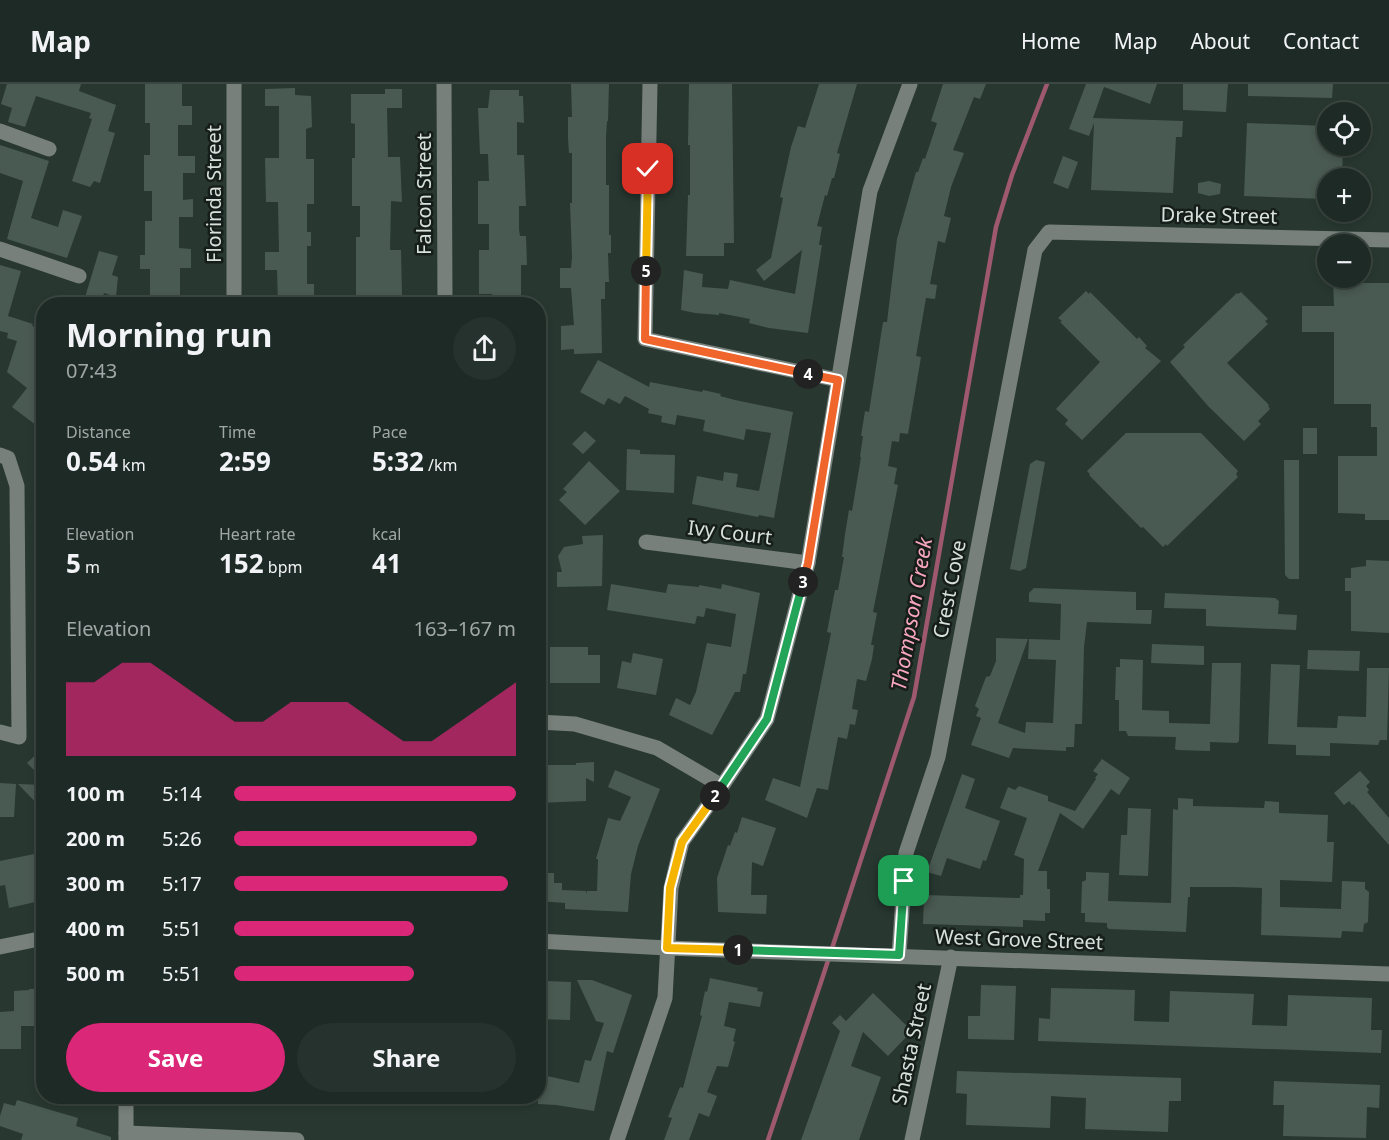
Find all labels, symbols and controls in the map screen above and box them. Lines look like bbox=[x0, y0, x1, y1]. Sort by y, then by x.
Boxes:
text: Map bbox=[30, 22, 91, 60]
text: Home bbox=[1021, 27, 1081, 55]
text: Map bbox=[1114, 27, 1157, 55]
text: About bbox=[1190, 27, 1250, 55]
text: Contact bbox=[1283, 27, 1359, 55]
map controls bbox=[1317, 102, 1371, 288]
button: locate bbox=[1317, 102, 1371, 156]
street label: Florinda Street bbox=[200, 125, 227, 263]
street label: Falcon Street bbox=[410, 133, 437, 255]
pin bbox=[622, 143, 673, 194]
icon: check bbox=[631, 152, 664, 185]
button: + bbox=[1317, 168, 1371, 222]
street label: Drake Street bbox=[1160, 200, 1278, 230]
button: − bbox=[1317, 234, 1371, 288]
pin: 5 bbox=[631, 256, 661, 286]
text: 5 bbox=[641, 260, 651, 282]
text: Morning run bbox=[66, 312, 272, 357]
button: share bbox=[453, 317, 516, 380]
text: 07:43 bbox=[66, 357, 117, 384]
pin: 4 bbox=[793, 359, 823, 389]
text: 4 bbox=[803, 363, 813, 385]
text: Distance bbox=[66, 421, 131, 443]
text: Time bbox=[219, 421, 256, 443]
text: Pace bbox=[372, 421, 407, 443]
text: 0.54 bbox=[66, 443, 118, 479]
text: 2:59 bbox=[219, 443, 271, 479]
text: 5:32 bbox=[372, 443, 424, 479]
text: km bbox=[118, 454, 146, 476]
text: /km bbox=[424, 454, 458, 476]
street label: Ivy Court bbox=[686, 513, 774, 551]
text: Elevation bbox=[66, 523, 134, 545]
text: Heart rate bbox=[219, 523, 295, 545]
text: kcal bbox=[372, 523, 401, 545]
water label: Thompson Creek bbox=[884, 534, 939, 693]
street label: Crest Cove bbox=[926, 538, 972, 640]
text: 5 bbox=[66, 545, 81, 581]
text: 152 bbox=[219, 545, 264, 581]
text: 41 bbox=[372, 545, 402, 581]
text: m bbox=[81, 556, 100, 578]
text: bpm bbox=[264, 556, 302, 578]
pin: 3 bbox=[788, 567, 818, 597]
text: 3 bbox=[798, 571, 808, 593]
text: Elevation bbox=[66, 615, 151, 642]
text: 163–167 m bbox=[413, 615, 516, 642]
text: 100 m bbox=[66, 780, 125, 807]
text: 5:14 bbox=[162, 780, 202, 807]
pin: 2 bbox=[700, 781, 730, 811]
text: 2 bbox=[710, 785, 720, 807]
text: 200 m bbox=[66, 825, 125, 852]
text: 5:26 bbox=[162, 825, 202, 852]
pin bbox=[878, 855, 929, 906]
icon: arrive bbox=[887, 864, 920, 897]
text: 300 m bbox=[66, 870, 125, 897]
text: 5:17 bbox=[162, 870, 202, 897]
text: 400 m bbox=[66, 915, 125, 942]
text: 5:51 bbox=[162, 915, 202, 942]
street label: West Grove Street bbox=[935, 923, 1103, 955]
pin: 1 bbox=[723, 935, 753, 965]
text: 1 bbox=[733, 939, 743, 961]
text: 500 m bbox=[66, 960, 125, 987]
text: 5:51 bbox=[162, 960, 202, 987]
street label: Shasta Street bbox=[885, 981, 937, 1107]
button: Save bbox=[66, 1023, 285, 1092]
button: Share bbox=[297, 1023, 516, 1092]

